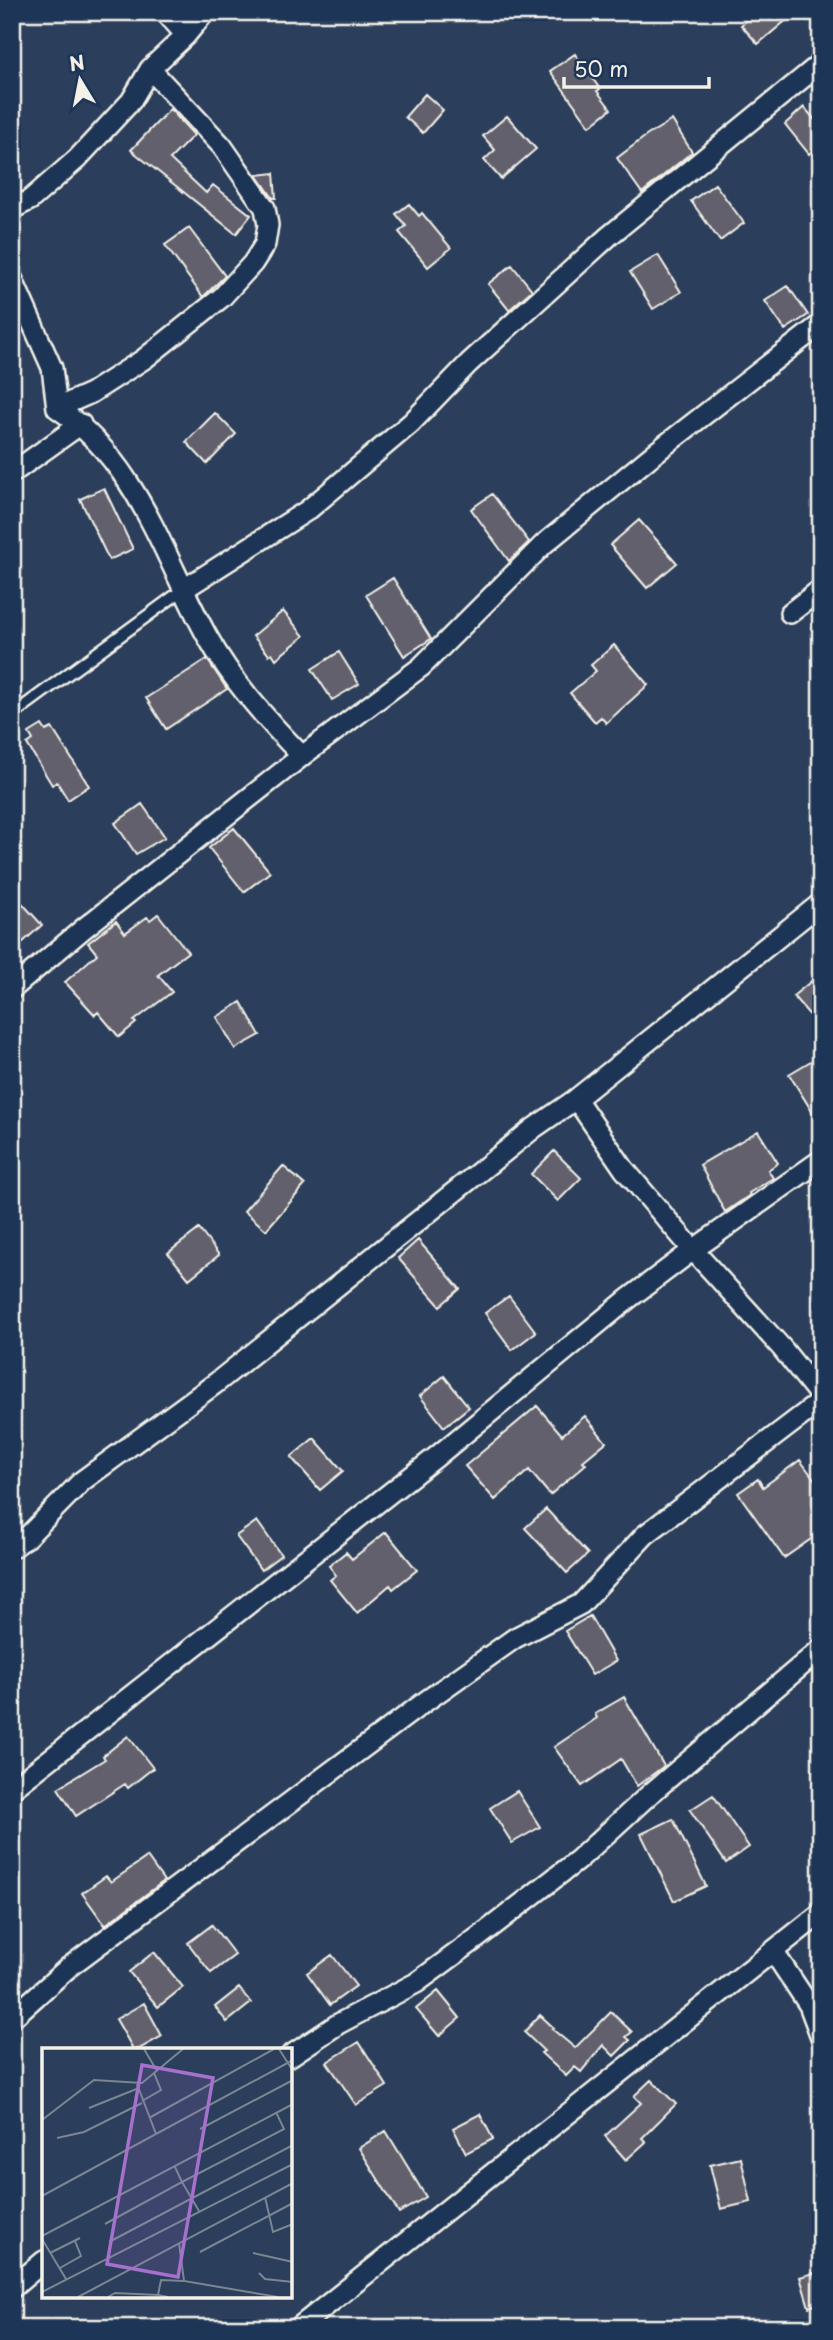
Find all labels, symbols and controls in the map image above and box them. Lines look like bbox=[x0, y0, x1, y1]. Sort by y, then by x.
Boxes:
north arrow bbox=[46, 46, 116, 116]
scale bar bbox=[564, 46, 709, 90]
text: N bbox=[67, 47, 87, 77]
text: 50 m bbox=[574, 52, 628, 84]
inset map bbox=[42, 2048, 292, 2298]

